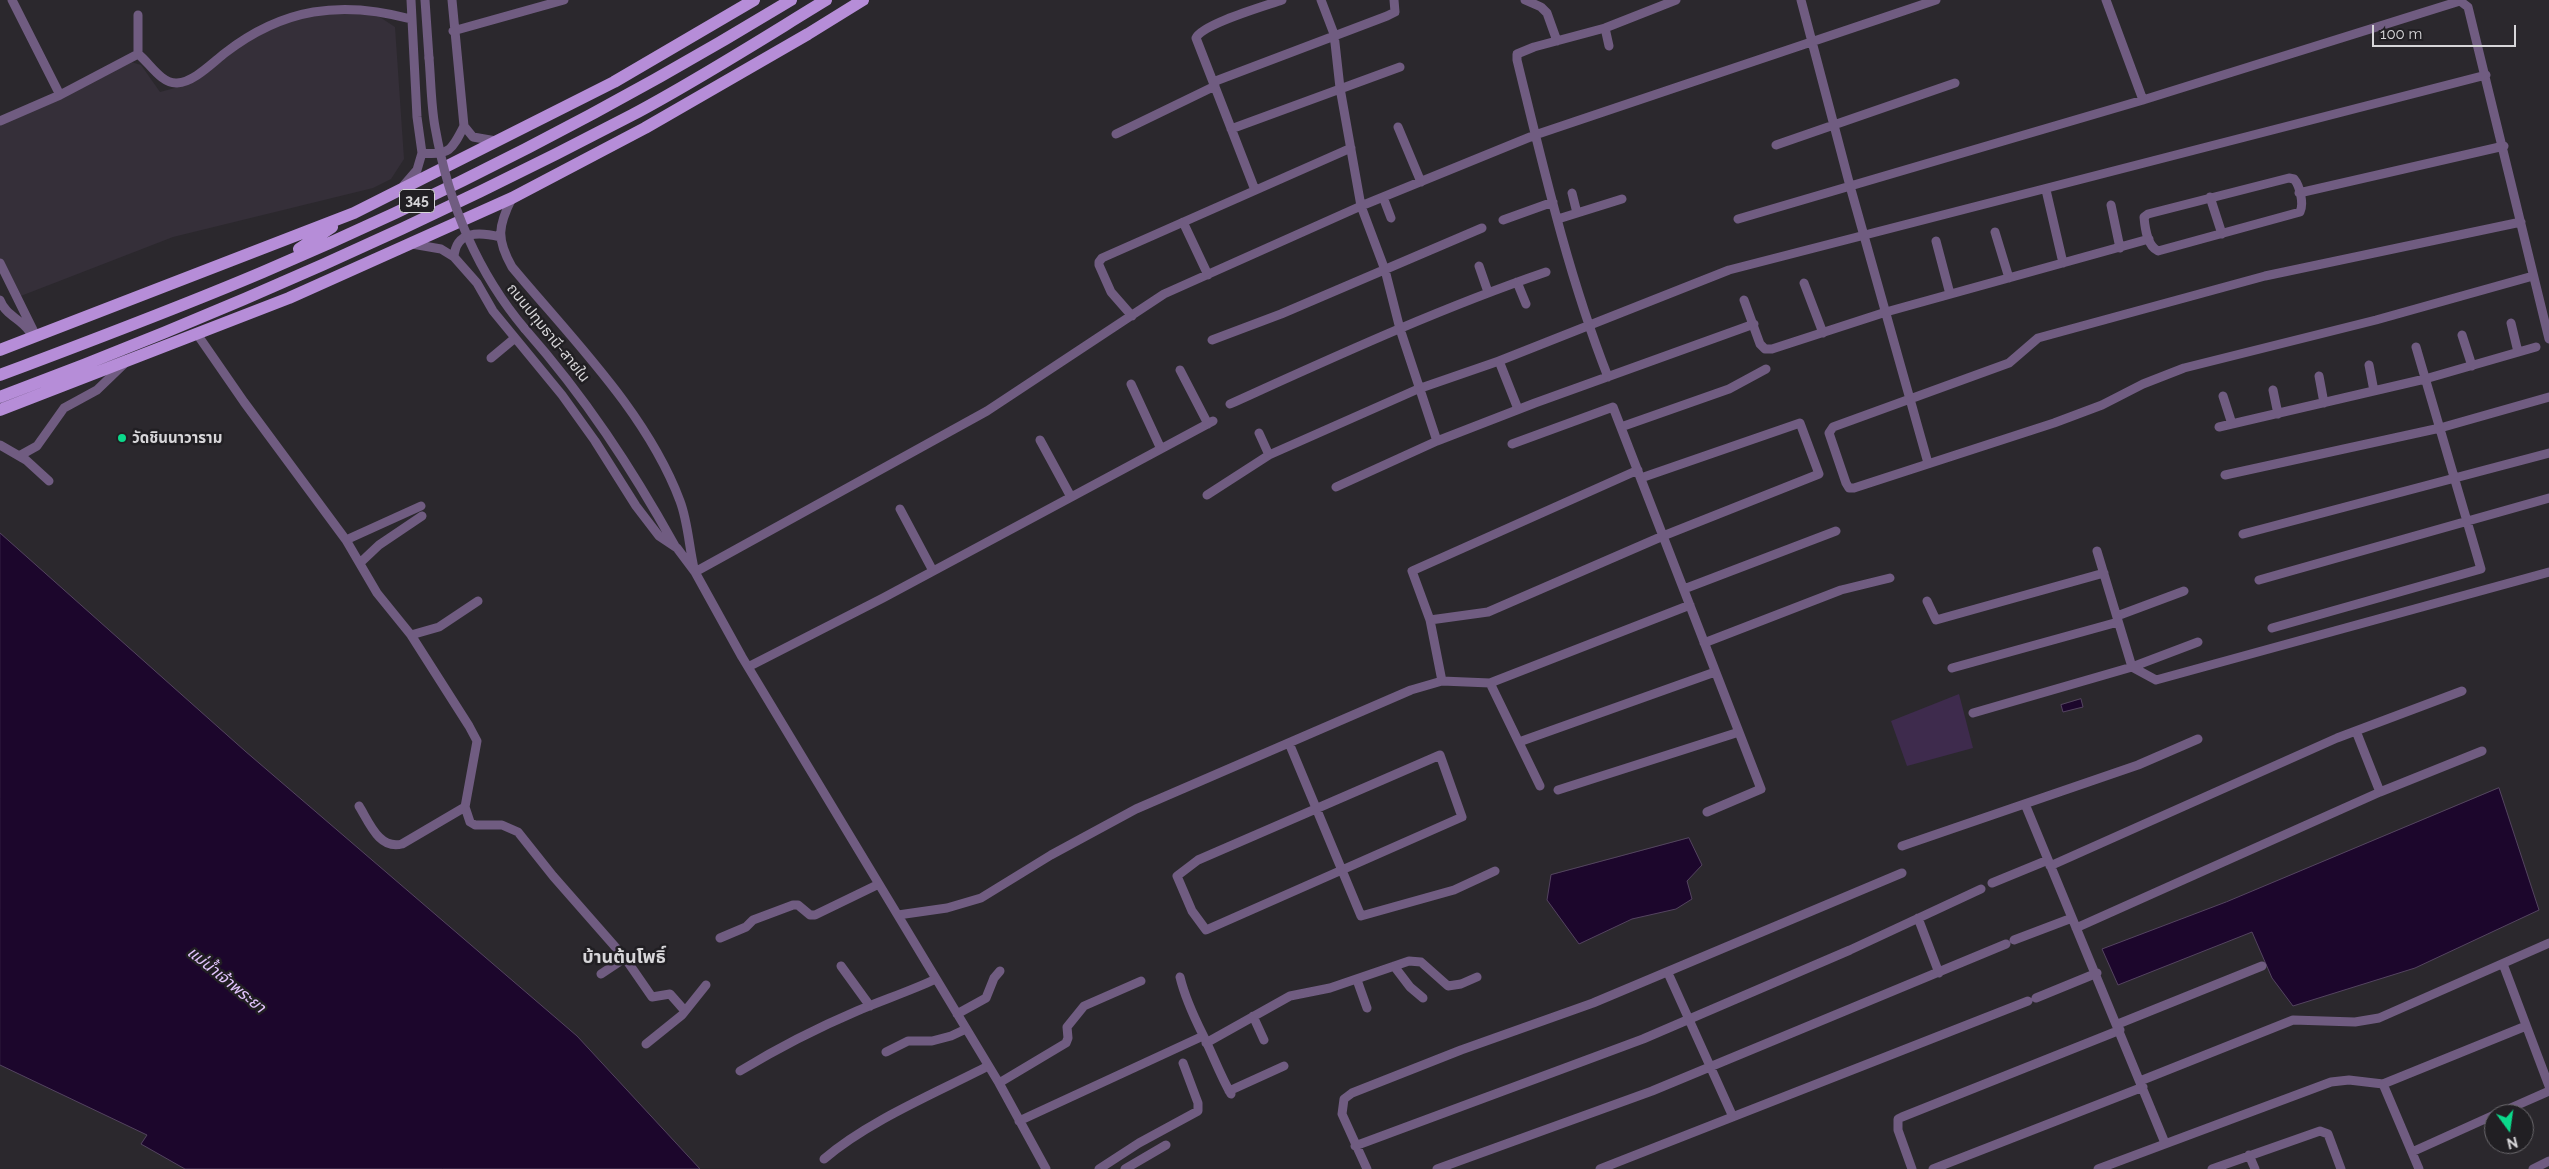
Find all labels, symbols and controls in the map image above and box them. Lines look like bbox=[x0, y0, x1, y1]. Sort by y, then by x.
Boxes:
scale bar bbox=[2374, 15, 2518, 47]
text: 100 m bbox=[2380, 25, 2422, 43]
road number: 345 bbox=[400, 190, 434, 212]
street label: ถนนปทุมธานี-สายใน bbox=[503, 280, 593, 386]
place label: วัดชินนาวาราม bbox=[132, 429, 222, 447]
marker: วัดชินนาวาราม bbox=[116, 432, 128, 444]
water label: แม่น้ำเจ้าพระยา bbox=[183, 943, 269, 1017]
district label: บ้านต้นโพธิ์ bbox=[582, 947, 666, 969]
north arrow bbox=[2484, 1104, 2534, 1154]
text: N bbox=[2505, 1134, 2520, 1152]

